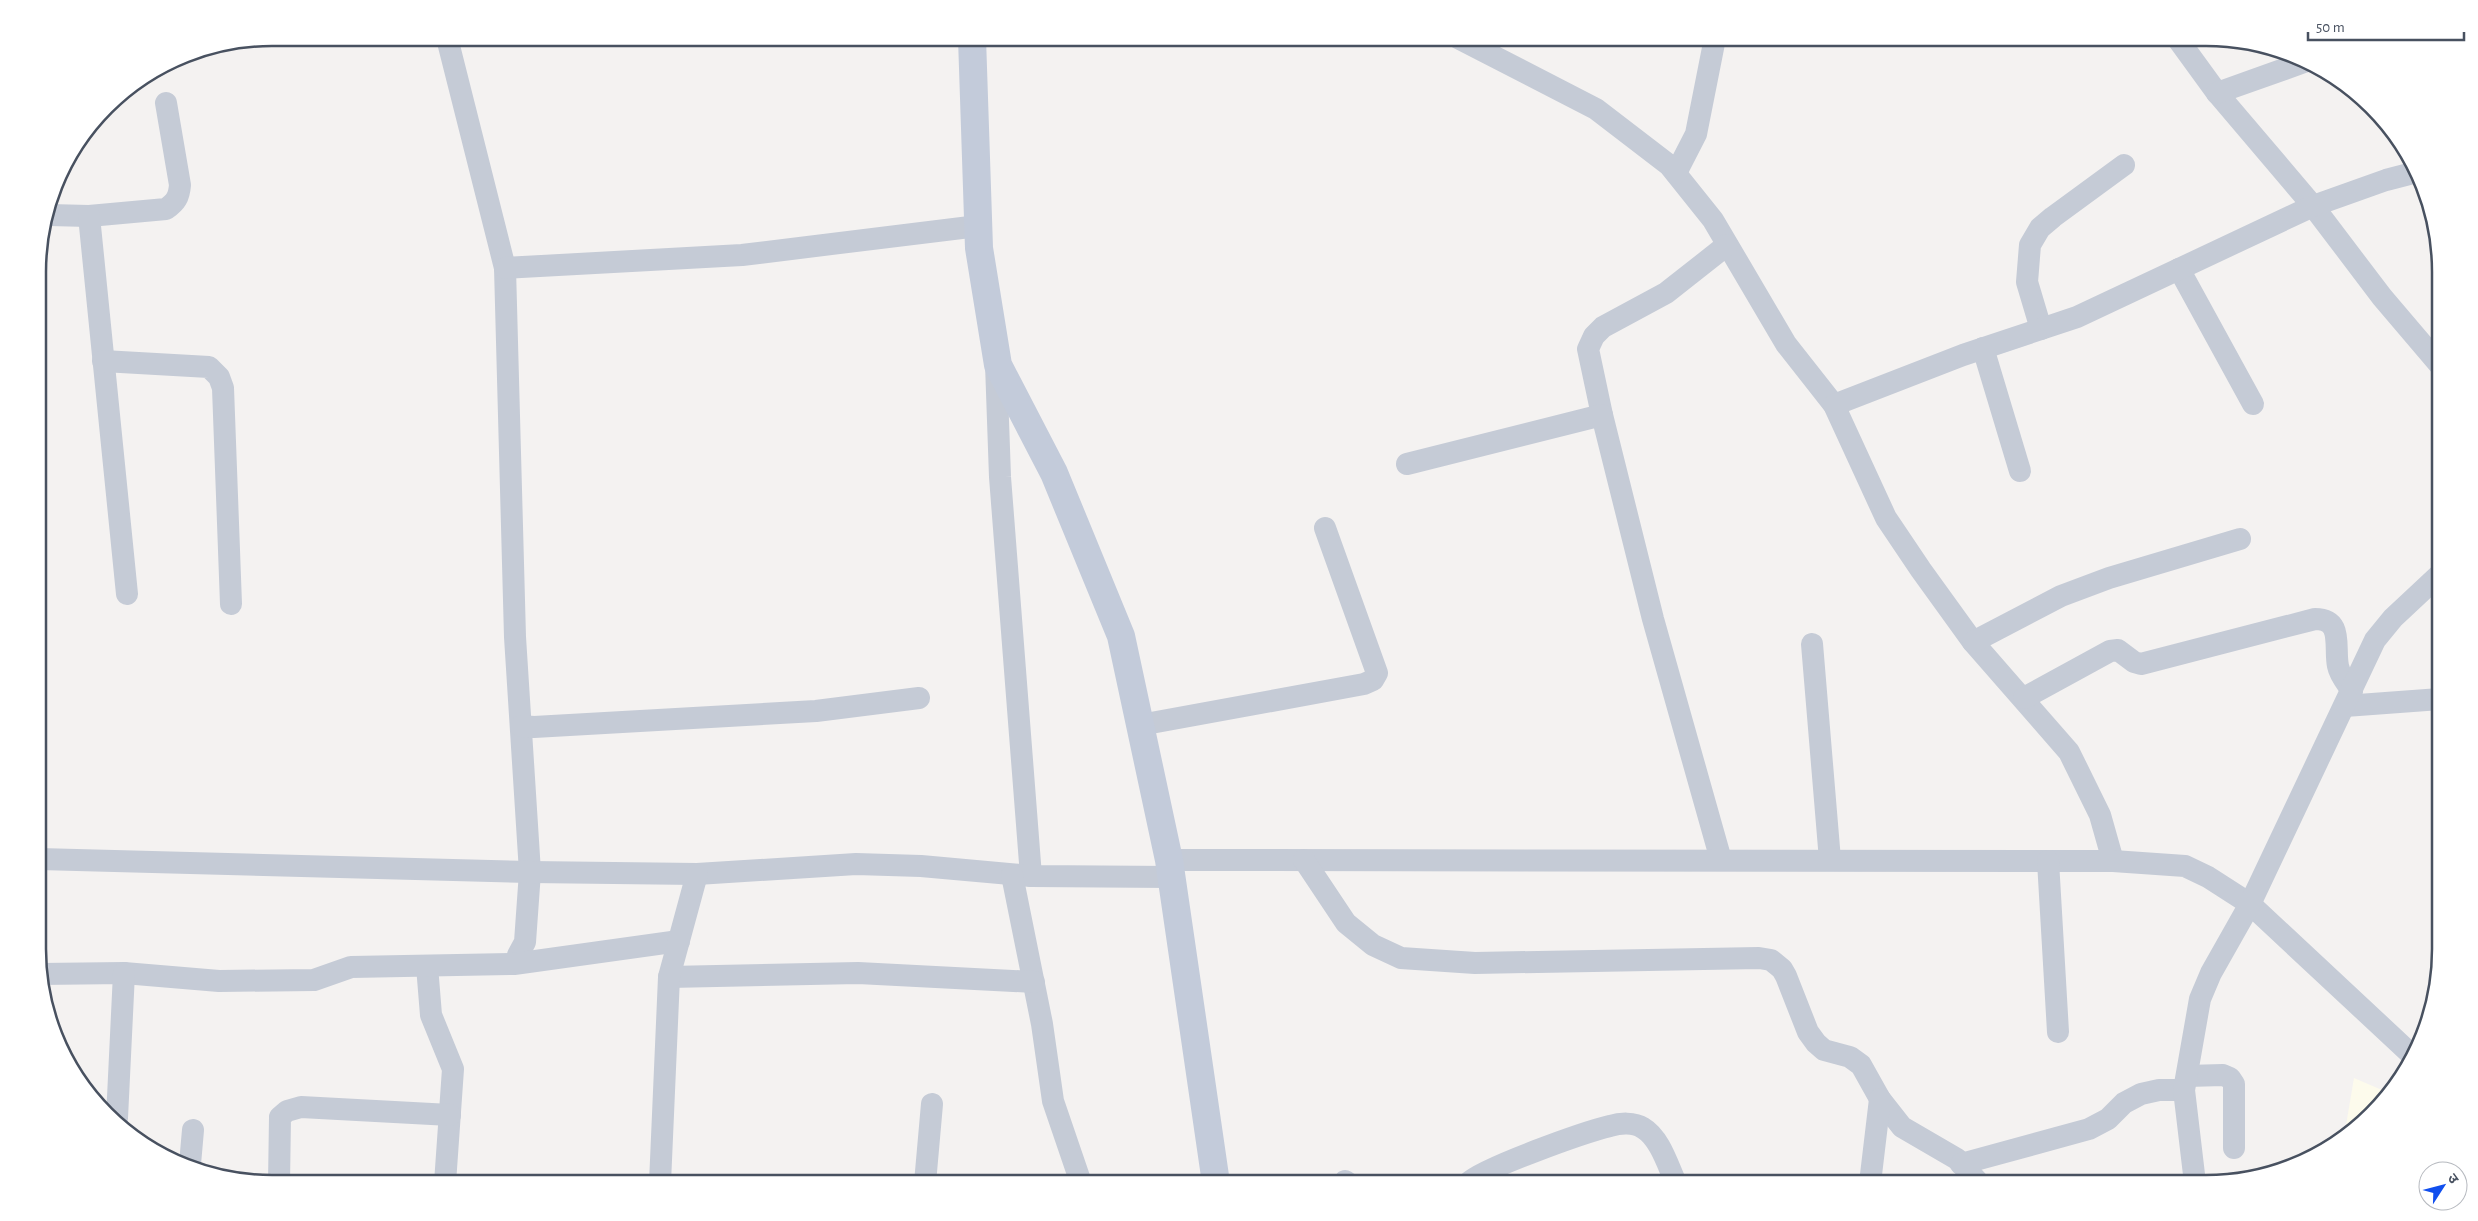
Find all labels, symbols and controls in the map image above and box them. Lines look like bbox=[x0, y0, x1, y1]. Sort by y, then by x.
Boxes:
scale bar bbox=[2308, 10, 2464, 42]
text: 50 m bbox=[2316, 20, 2345, 35]
north arrow bbox=[2418, 1161, 2468, 1211]
text: उ bbox=[2445, 1172, 2461, 1187]

